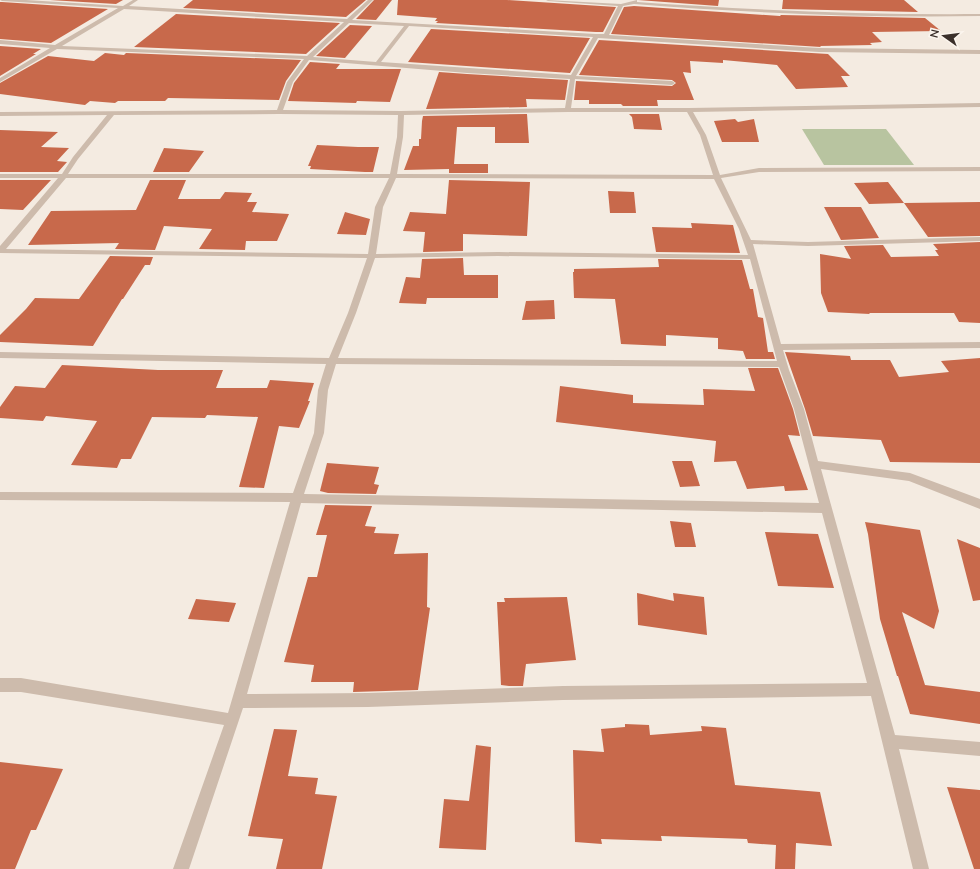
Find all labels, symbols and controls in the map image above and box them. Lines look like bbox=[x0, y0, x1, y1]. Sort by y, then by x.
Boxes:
north arrow bbox=[924, 16, 964, 56]
text: N bbox=[926, 28, 942, 39]

